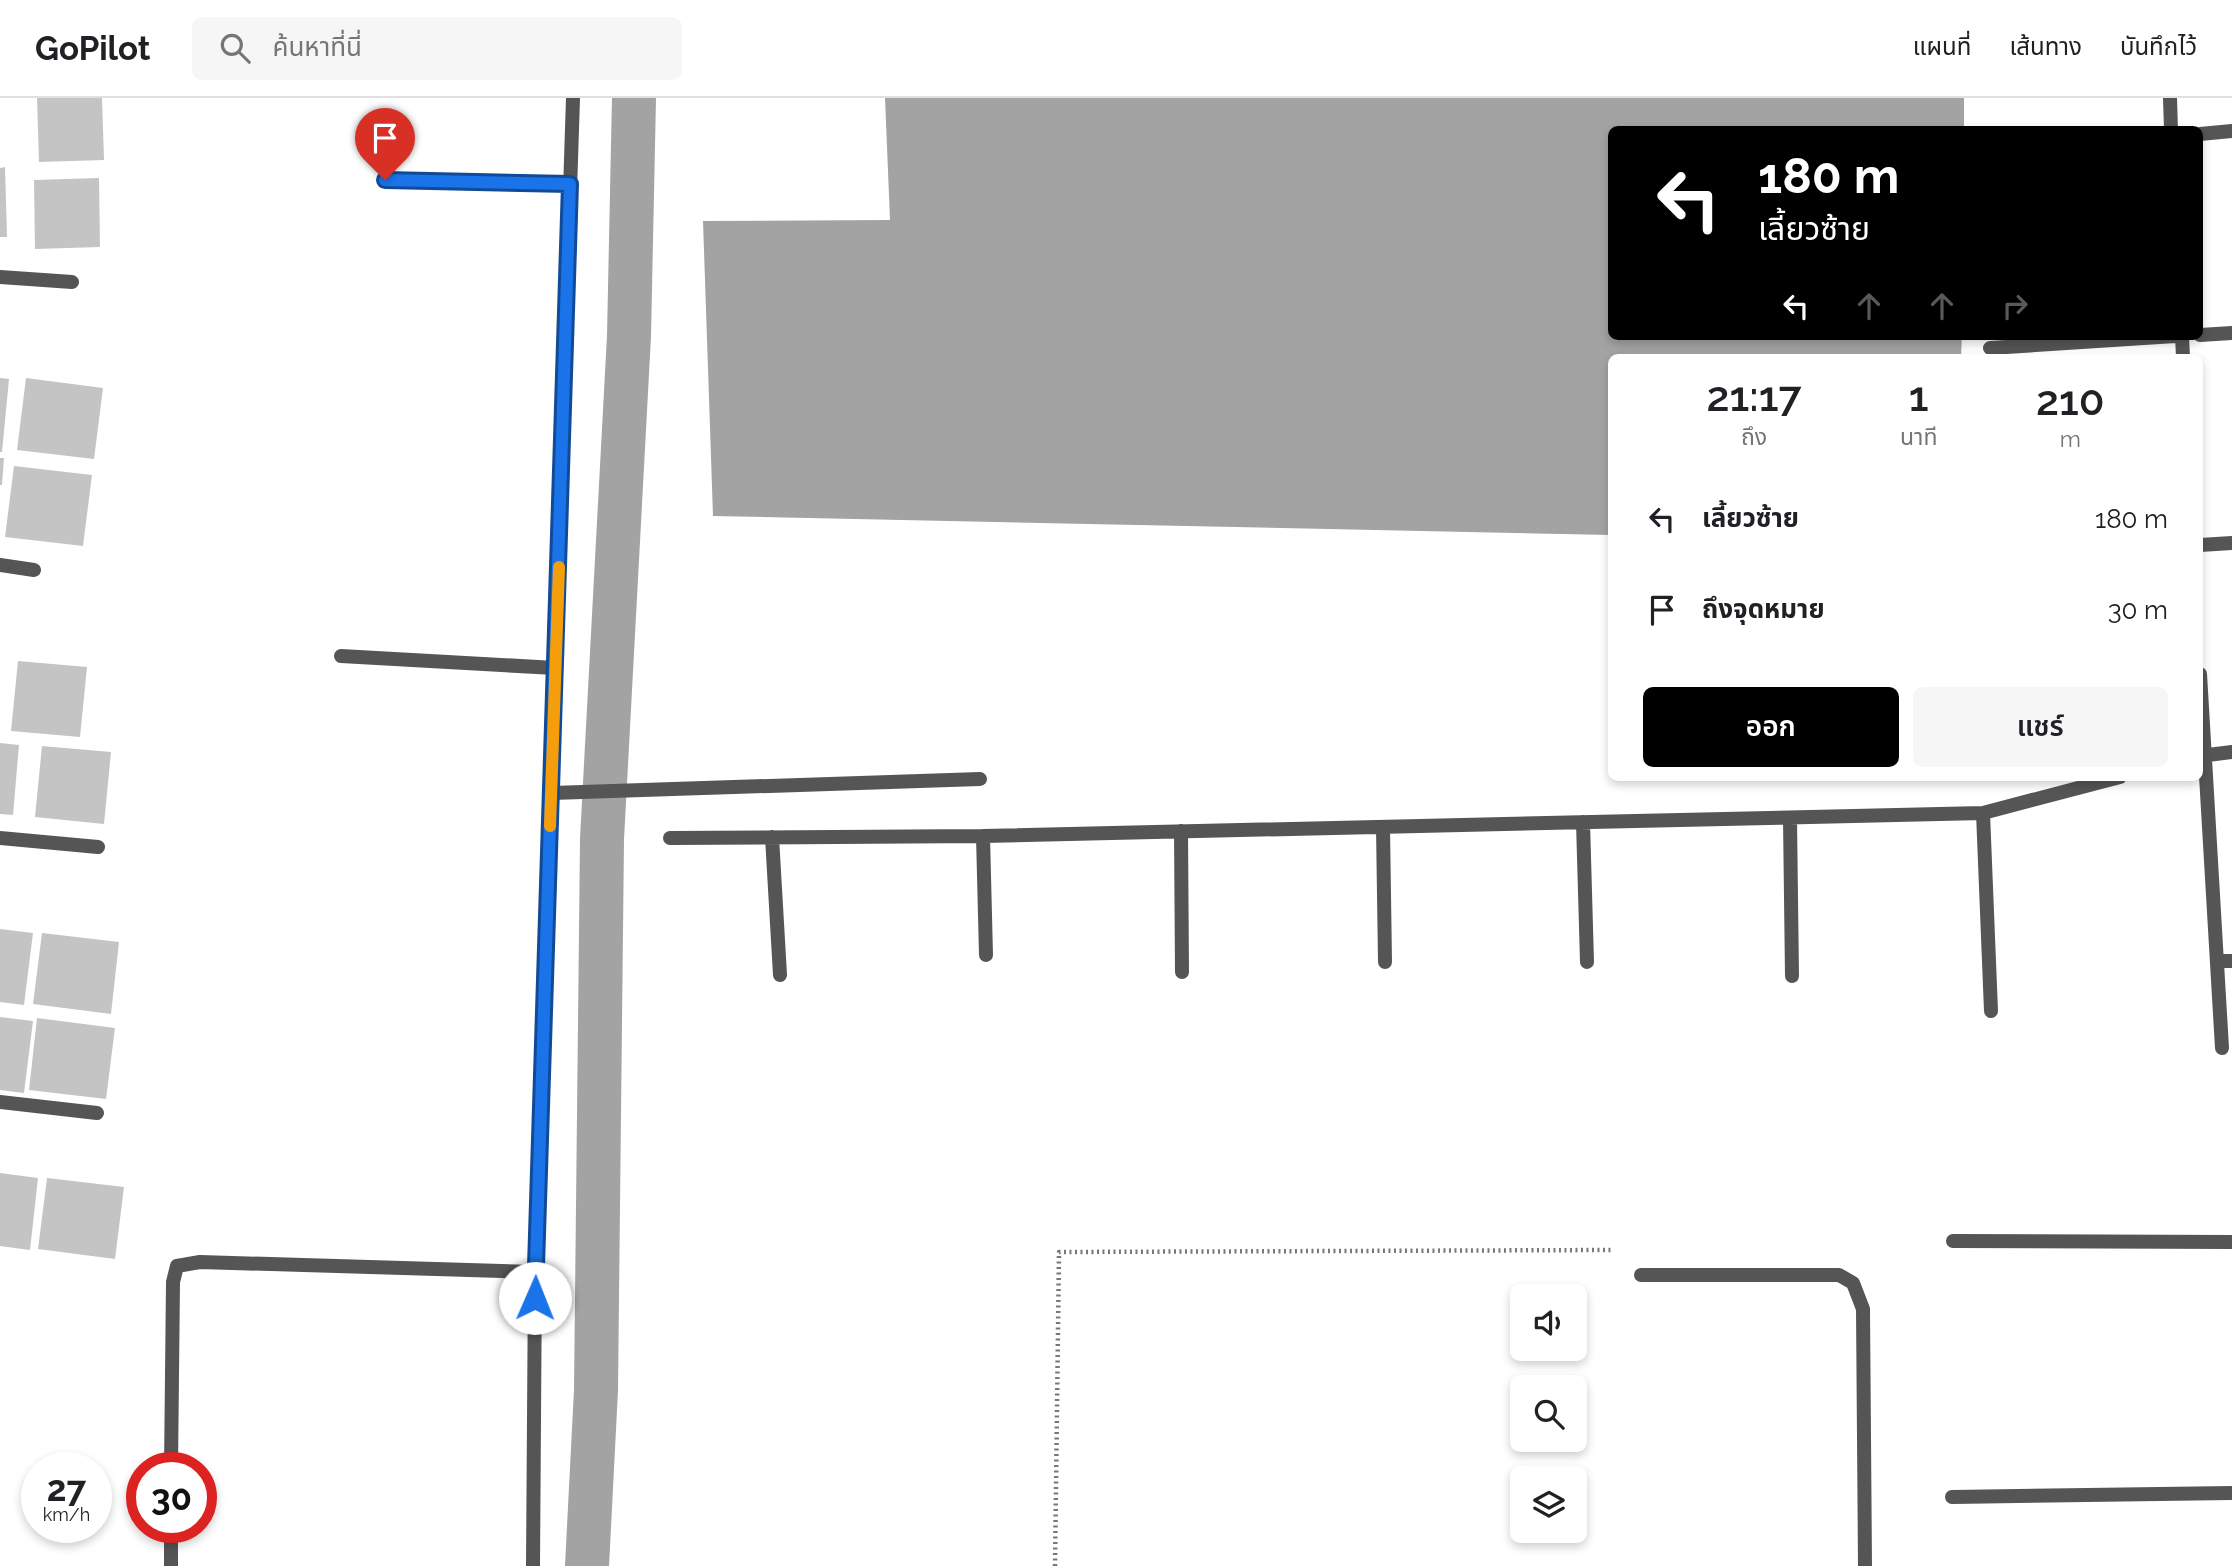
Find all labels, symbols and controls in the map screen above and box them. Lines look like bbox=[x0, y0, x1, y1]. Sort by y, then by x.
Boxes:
search box bbox=[192, 17, 682, 80]
text: GoPilot bbox=[35, 29, 150, 68]
icon: search bbox=[216, 29, 254, 67]
text: ค้นหาที่นี่ bbox=[272, 32, 362, 62]
text: แผนที่ bbox=[1913, 32, 1971, 61]
text: เส้นทาง bbox=[2009, 32, 2082, 61]
text: บันทึกไว้ bbox=[2120, 32, 2197, 61]
pin bbox=[355, 108, 415, 180]
icon: arrive bbox=[366, 119, 404, 157]
text: 180 m bbox=[1758, 147, 1899, 204]
icon: left bbox=[1643, 154, 1734, 245]
text: เลี้ยวซ้าย bbox=[1758, 210, 1870, 247]
icon: left bbox=[1777, 287, 1815, 325]
icon: ahead bbox=[1850, 287, 1888, 325]
icon: ahead bbox=[1923, 287, 1961, 325]
icon: right bbox=[1996, 287, 2034, 325]
text: 21:17 bbox=[1706, 372, 1801, 421]
text: 1 bbox=[1909, 372, 1929, 421]
text: 210 bbox=[2036, 376, 2105, 425]
text: ถึง bbox=[1741, 423, 1767, 450]
text: นาที bbox=[1900, 423, 1937, 450]
text: m bbox=[2060, 425, 2081, 452]
icon: left bbox=[1643, 500, 1681, 538]
text: เลี้ยวซ้าย bbox=[1702, 503, 1799, 533]
text: 180 m bbox=[2095, 504, 2168, 534]
icon: arrive bbox=[1643, 591, 1681, 629]
text: ถึงจุดหมาย bbox=[1702, 594, 1825, 624]
text: 30 m bbox=[2108, 595, 2168, 625]
button: ออก bbox=[1643, 687, 1899, 767]
button: แชร์ bbox=[1913, 687, 2168, 767]
position arrow bbox=[498, 1261, 572, 1335]
map controls bbox=[1510, 1284, 1587, 1543]
button: sound bbox=[1510, 1284, 1587, 1361]
button: search bbox=[1510, 1375, 1587, 1452]
speed limit sign: 30 bbox=[126, 1452, 217, 1543]
button: layers bbox=[1510, 1466, 1587, 1543]
text: 27 bbox=[47, 1468, 86, 1509]
text: km/h bbox=[43, 1504, 90, 1525]

